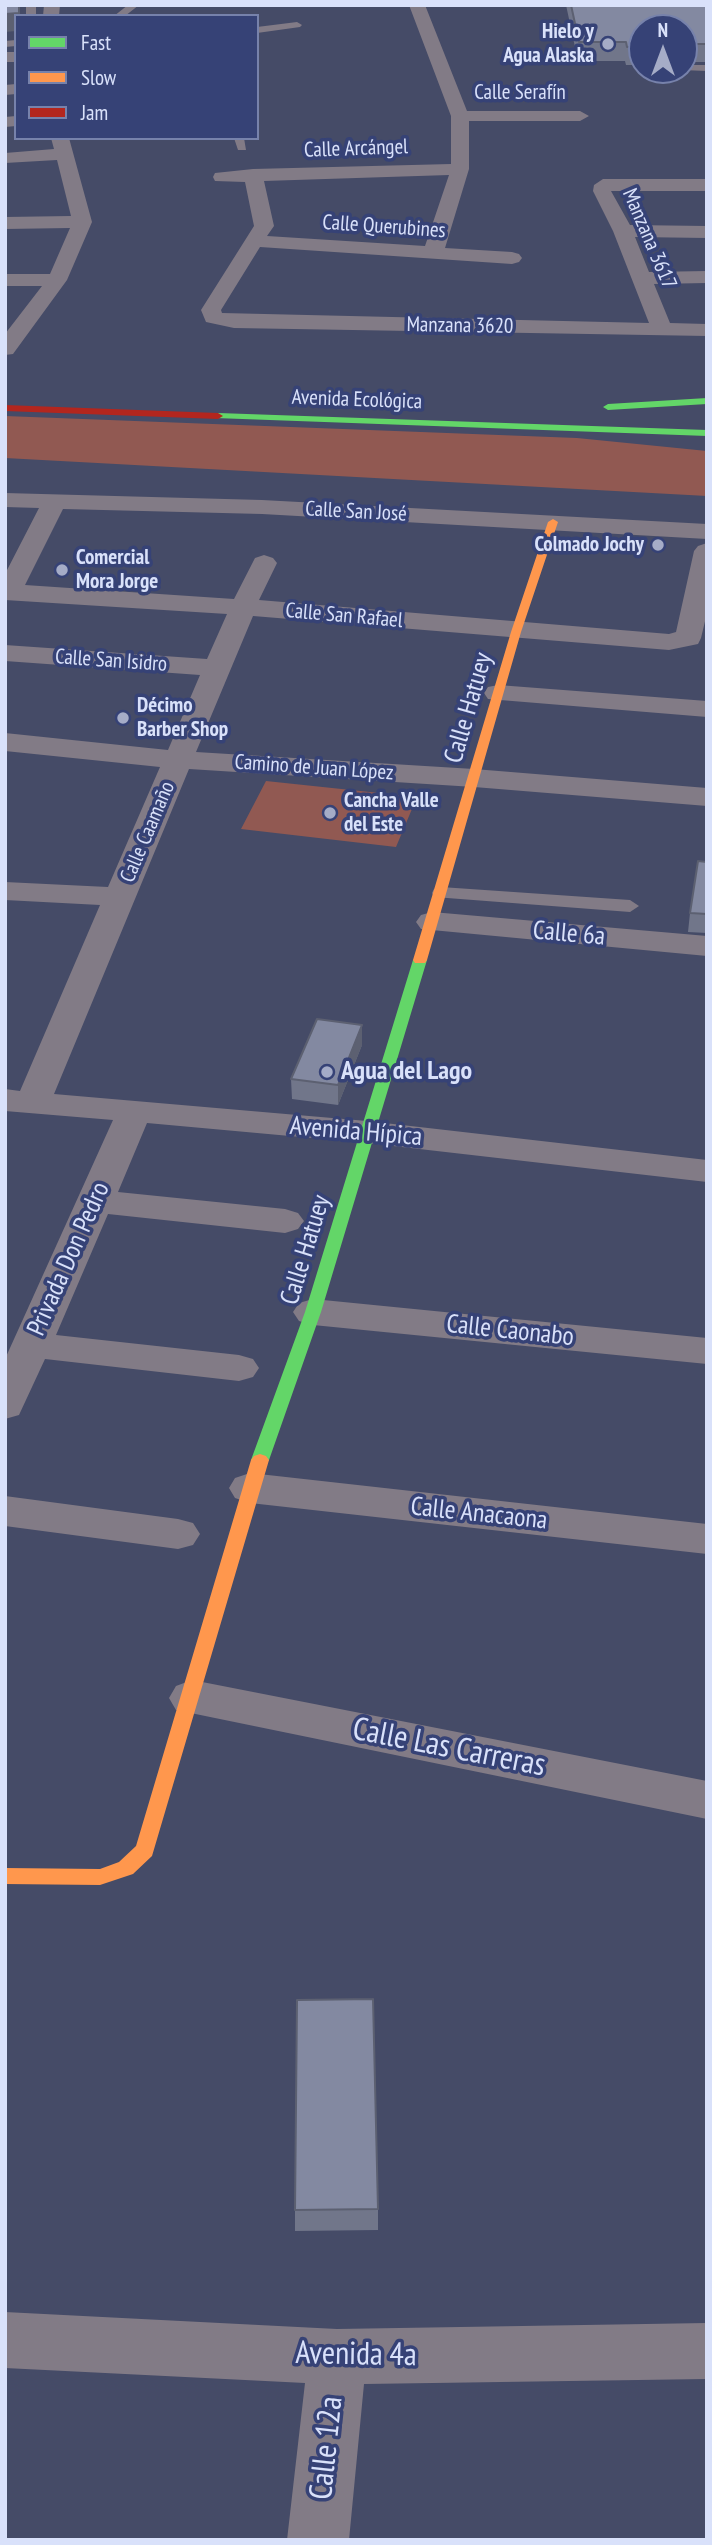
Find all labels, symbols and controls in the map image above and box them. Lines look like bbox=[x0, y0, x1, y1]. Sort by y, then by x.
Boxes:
legend bbox=[14, 14, 259, 140]
north arrow bbox=[628, 14, 698, 84]
text: N bbox=[658, 18, 668, 42]
place label: Hielo y Agua Alaska bbox=[503, 19, 594, 69]
text: Fast bbox=[81, 29, 111, 56]
marker: Hielo y Agua Alaska bbox=[600, 36, 616, 52]
text: Slow bbox=[81, 64, 116, 91]
street label: Calle Serafín bbox=[474, 80, 566, 106]
text: Jam bbox=[81, 99, 108, 126]
street label: Calle Arcángel bbox=[304, 135, 408, 163]
street label: Manzana 3617 bbox=[617, 185, 681, 293]
street label: Calle Querubines bbox=[322, 210, 446, 244]
street label: Manzana 3620 bbox=[406, 312, 514, 340]
street label: Avenida Ecológica bbox=[291, 385, 423, 415]
street label: Calle San José bbox=[305, 497, 407, 527]
place label: Colmado Jochy bbox=[534, 532, 644, 558]
marker: Colmado Jochy bbox=[650, 537, 666, 553]
place label: Comercial Mora Jorge bbox=[76, 545, 158, 595]
marker: Comercial Mora Jorge bbox=[54, 562, 70, 578]
street label: Calle San Rafael bbox=[284, 598, 404, 634]
street label: Calle San Isidro bbox=[54, 645, 168, 677]
street label: Calle Hatuey bbox=[438, 649, 500, 767]
place label: Décimo Barber Shop bbox=[137, 693, 228, 743]
marker: Décimo Barber Shop bbox=[115, 710, 131, 726]
street label: Camino de Juan López bbox=[234, 750, 394, 786]
street label: Calle Caamaño bbox=[115, 778, 181, 886]
place label: Cancha Valle del Este bbox=[344, 788, 439, 838]
marker: Cancha Valle del Este bbox=[322, 805, 338, 821]
street label: Calle 6a bbox=[532, 915, 606, 953]
place label: Agua del Lago bbox=[341, 1056, 472, 1088]
marker: Agua del Lago bbox=[319, 1064, 335, 1080]
street label: Avenida Hípica bbox=[289, 1111, 423, 1153]
street label: Privada Don Pedro bbox=[21, 1177, 117, 1341]
street label: Calle Hatuey bbox=[275, 1191, 337, 1309]
street label: Calle Caonabo bbox=[445, 1309, 575, 1353]
street label: Calle Anacaona bbox=[409, 1491, 549, 1537]
street label: Calle Las Carreras bbox=[349, 1711, 549, 1785]
street label: Avenida 4a bbox=[295, 2335, 417, 2375]
street label: Calle 12a bbox=[302, 2395, 352, 2501]

